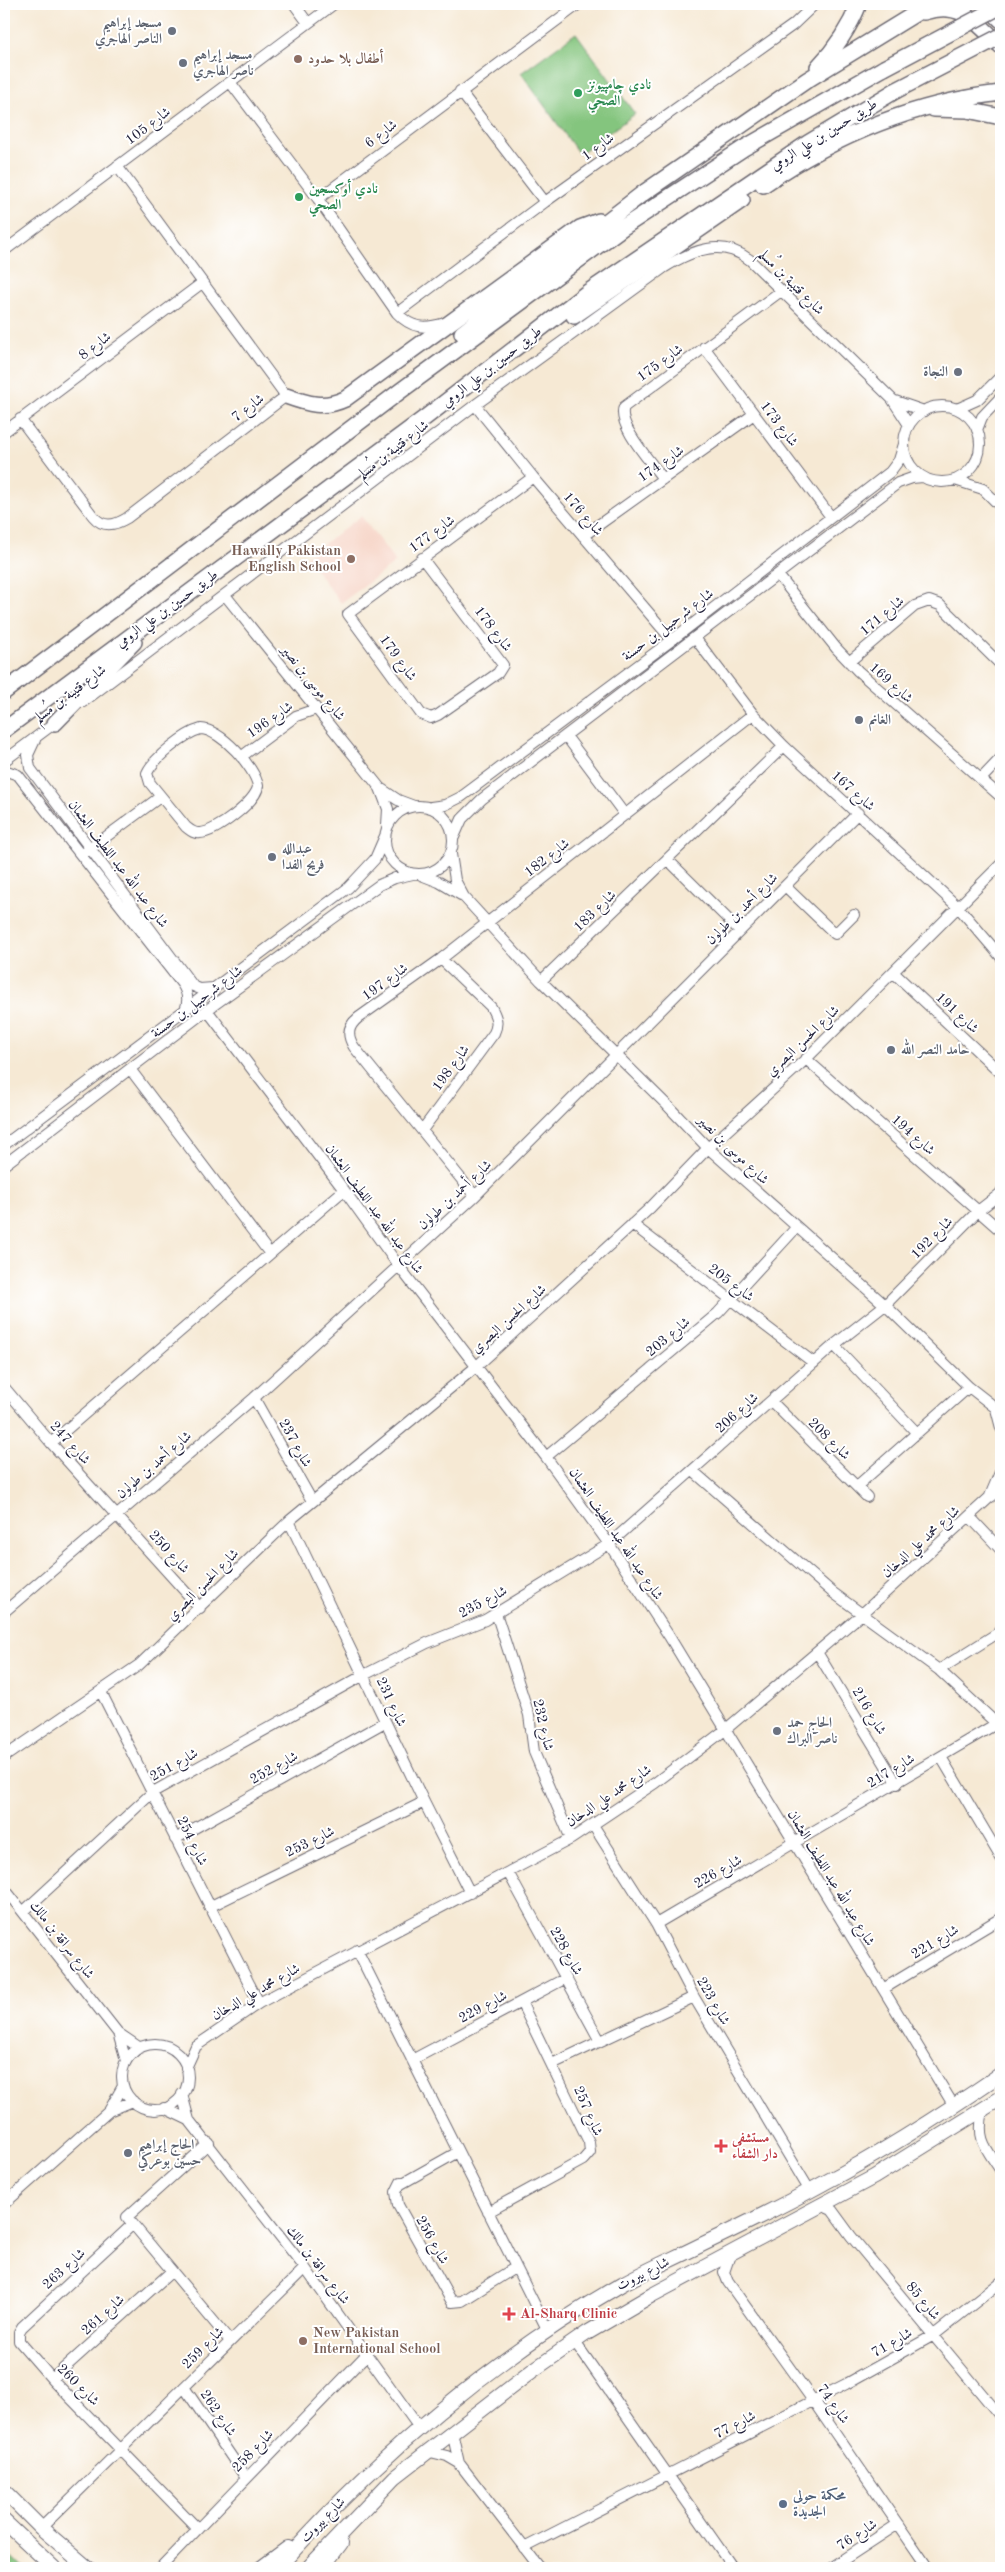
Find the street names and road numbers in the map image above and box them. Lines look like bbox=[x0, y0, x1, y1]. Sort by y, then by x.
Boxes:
street label: طريق حسين بن علي الرومي bbox=[768, 96, 882, 178]
street label: شارع 105 bbox=[123, 105, 176, 151]
street label: شارع 6 bbox=[362, 117, 402, 154]
street label: شارع 1 bbox=[579, 131, 619, 167]
street label: شارع قتيبة بن مُسلم bbox=[751, 242, 831, 322]
street label: طريق حسين بن علي الرومي bbox=[439, 323, 548, 414]
street label: شارع 8 bbox=[76, 329, 116, 366]
street label: شارع 175 bbox=[635, 342, 688, 387]
street label: شارع 7 bbox=[229, 391, 269, 428]
street label: شارع 173 bbox=[754, 399, 800, 452]
street label: شارع قتيبة بن مُسلم bbox=[351, 413, 436, 488]
street label: شارع 174 bbox=[635, 443, 689, 488]
street label: شارع 176 bbox=[557, 490, 606, 541]
street label: شارع 177 bbox=[407, 513, 460, 558]
street label: طريق حسين بن علي الرومي bbox=[113, 567, 223, 655]
street label: شارع شرحبيل بن حسنة bbox=[620, 586, 719, 667]
street label: شارع 171 bbox=[857, 594, 909, 641]
street label: شارع 178 bbox=[468, 604, 514, 657]
street label: شارع 179 bbox=[374, 633, 419, 686]
street label: شارع موسى بن نصير bbox=[274, 641, 348, 726]
street label: شارع قتيبة بن مُسلم bbox=[28, 658, 113, 731]
street label: شارع 169 bbox=[864, 660, 915, 709]
street label: شارع 196 bbox=[244, 699, 298, 744]
street label: شارع 167 bbox=[826, 768, 877, 817]
street label: شارع عبد الله عبد اللطيف العثمان bbox=[62, 795, 175, 933]
street label: شارع 182 bbox=[522, 836, 575, 883]
street label: شارع أحمد بن طولون bbox=[701, 868, 783, 950]
street label: شارع 183 bbox=[571, 888, 622, 937]
street label: شارع 197 bbox=[360, 961, 413, 1006]
street label: شارع شرحبيل بن حسنة bbox=[149, 963, 248, 1044]
street label: شارع 191 bbox=[930, 990, 981, 1039]
street label: شارع الحسن البصري bbox=[764, 1003, 845, 1082]
street label: شارع 198 bbox=[430, 1043, 475, 1096]
street label: شارع موسى بن نصير bbox=[691, 1112, 771, 1190]
street label: شارع 194 bbox=[886, 1112, 937, 1161]
street label: شارع عبد الله عبد اللطيف العثمان bbox=[319, 1139, 430, 1279]
street label: شارع أحمد بن طولون bbox=[413, 1155, 497, 1235]
street label: شارع 192 bbox=[908, 1214, 958, 1264]
street label: شارع 205 bbox=[703, 1262, 756, 1308]
street label: شارع الحسن البصري bbox=[469, 1282, 552, 1359]
street label: شارع 203 bbox=[643, 1315, 695, 1362]
street label: شارع 206 bbox=[713, 1390, 764, 1439]
street label: شارع 208 bbox=[803, 1415, 853, 1465]
street label: شارع 237 bbox=[273, 1417, 314, 1471]
street label: شارع 247 bbox=[44, 1419, 93, 1470]
street label: شارع أحمد بن طولون bbox=[111, 1426, 197, 1504]
street label: شارع عبد الله عبد اللطيف العثمان bbox=[563, 1463, 670, 1605]
street label: شارع محمد علي الدخان bbox=[879, 1504, 966, 1584]
street label: شارع 250 bbox=[143, 1528, 192, 1579]
street label: شارع الحسن البصري bbox=[164, 1546, 244, 1626]
street label: شارع 235 bbox=[456, 1583, 511, 1624]
street label: شارع 231 bbox=[370, 1675, 408, 1731]
street label: شارع 216 bbox=[846, 1685, 889, 1739]
street label: شارع 232 bbox=[526, 1698, 556, 1753]
street label: شارع 251 bbox=[148, 1746, 202, 1787]
street label: شارع 252 bbox=[248, 1749, 302, 1790]
street label: شارع 217 bbox=[865, 1751, 919, 1794]
street label: شارع محمد علي الدخان bbox=[564, 1762, 657, 1834]
street label: شارع عبد الله عبد اللطيف العثمان bbox=[781, 1805, 881, 1951]
street label: شارع 254 bbox=[171, 1814, 210, 1869]
street label: شارع 253 bbox=[283, 1824, 338, 1863]
street label: شارع 226 bbox=[692, 1853, 746, 1895]
street label: شارع سراقة بن مالك bbox=[24, 1899, 97, 1984]
street label: شارع 221 bbox=[909, 1922, 963, 1965]
street label: شارع 228 bbox=[544, 1925, 585, 1979]
street label: شارع محمد علي الدخان bbox=[210, 1961, 305, 2027]
street label: شارع 223 bbox=[690, 1975, 732, 2029]
street label: شارع 229 bbox=[456, 1988, 511, 2029]
street label: شارع 257 bbox=[567, 2084, 605, 2140]
street label: شارع 256 bbox=[410, 2214, 451, 2268]
street label: شارع سراقة بن مالك bbox=[281, 2223, 352, 2309]
street label: شارع 263 bbox=[40, 2246, 91, 2295]
street label: شارع بيروت bbox=[614, 2255, 673, 2297]
street label: شارع 85 bbox=[900, 2279, 943, 2325]
street label: شارع 261 bbox=[79, 2292, 130, 2341]
street label: شارع 259 bbox=[179, 2324, 229, 2374]
street label: شارع 71 bbox=[869, 2326, 917, 2364]
street label: شارع 260 bbox=[52, 2361, 102, 2411]
street label: شارع 74 bbox=[811, 2382, 852, 2429]
street label: شارع 262 bbox=[194, 2387, 239, 2441]
street label: شارع 77 bbox=[712, 2409, 760, 2445]
street label: شارع 258 bbox=[230, 2427, 279, 2478]
street label: شارع بيروت bbox=[298, 2495, 351, 2548]
street label: شارع 76 bbox=[835, 2517, 882, 2556]

